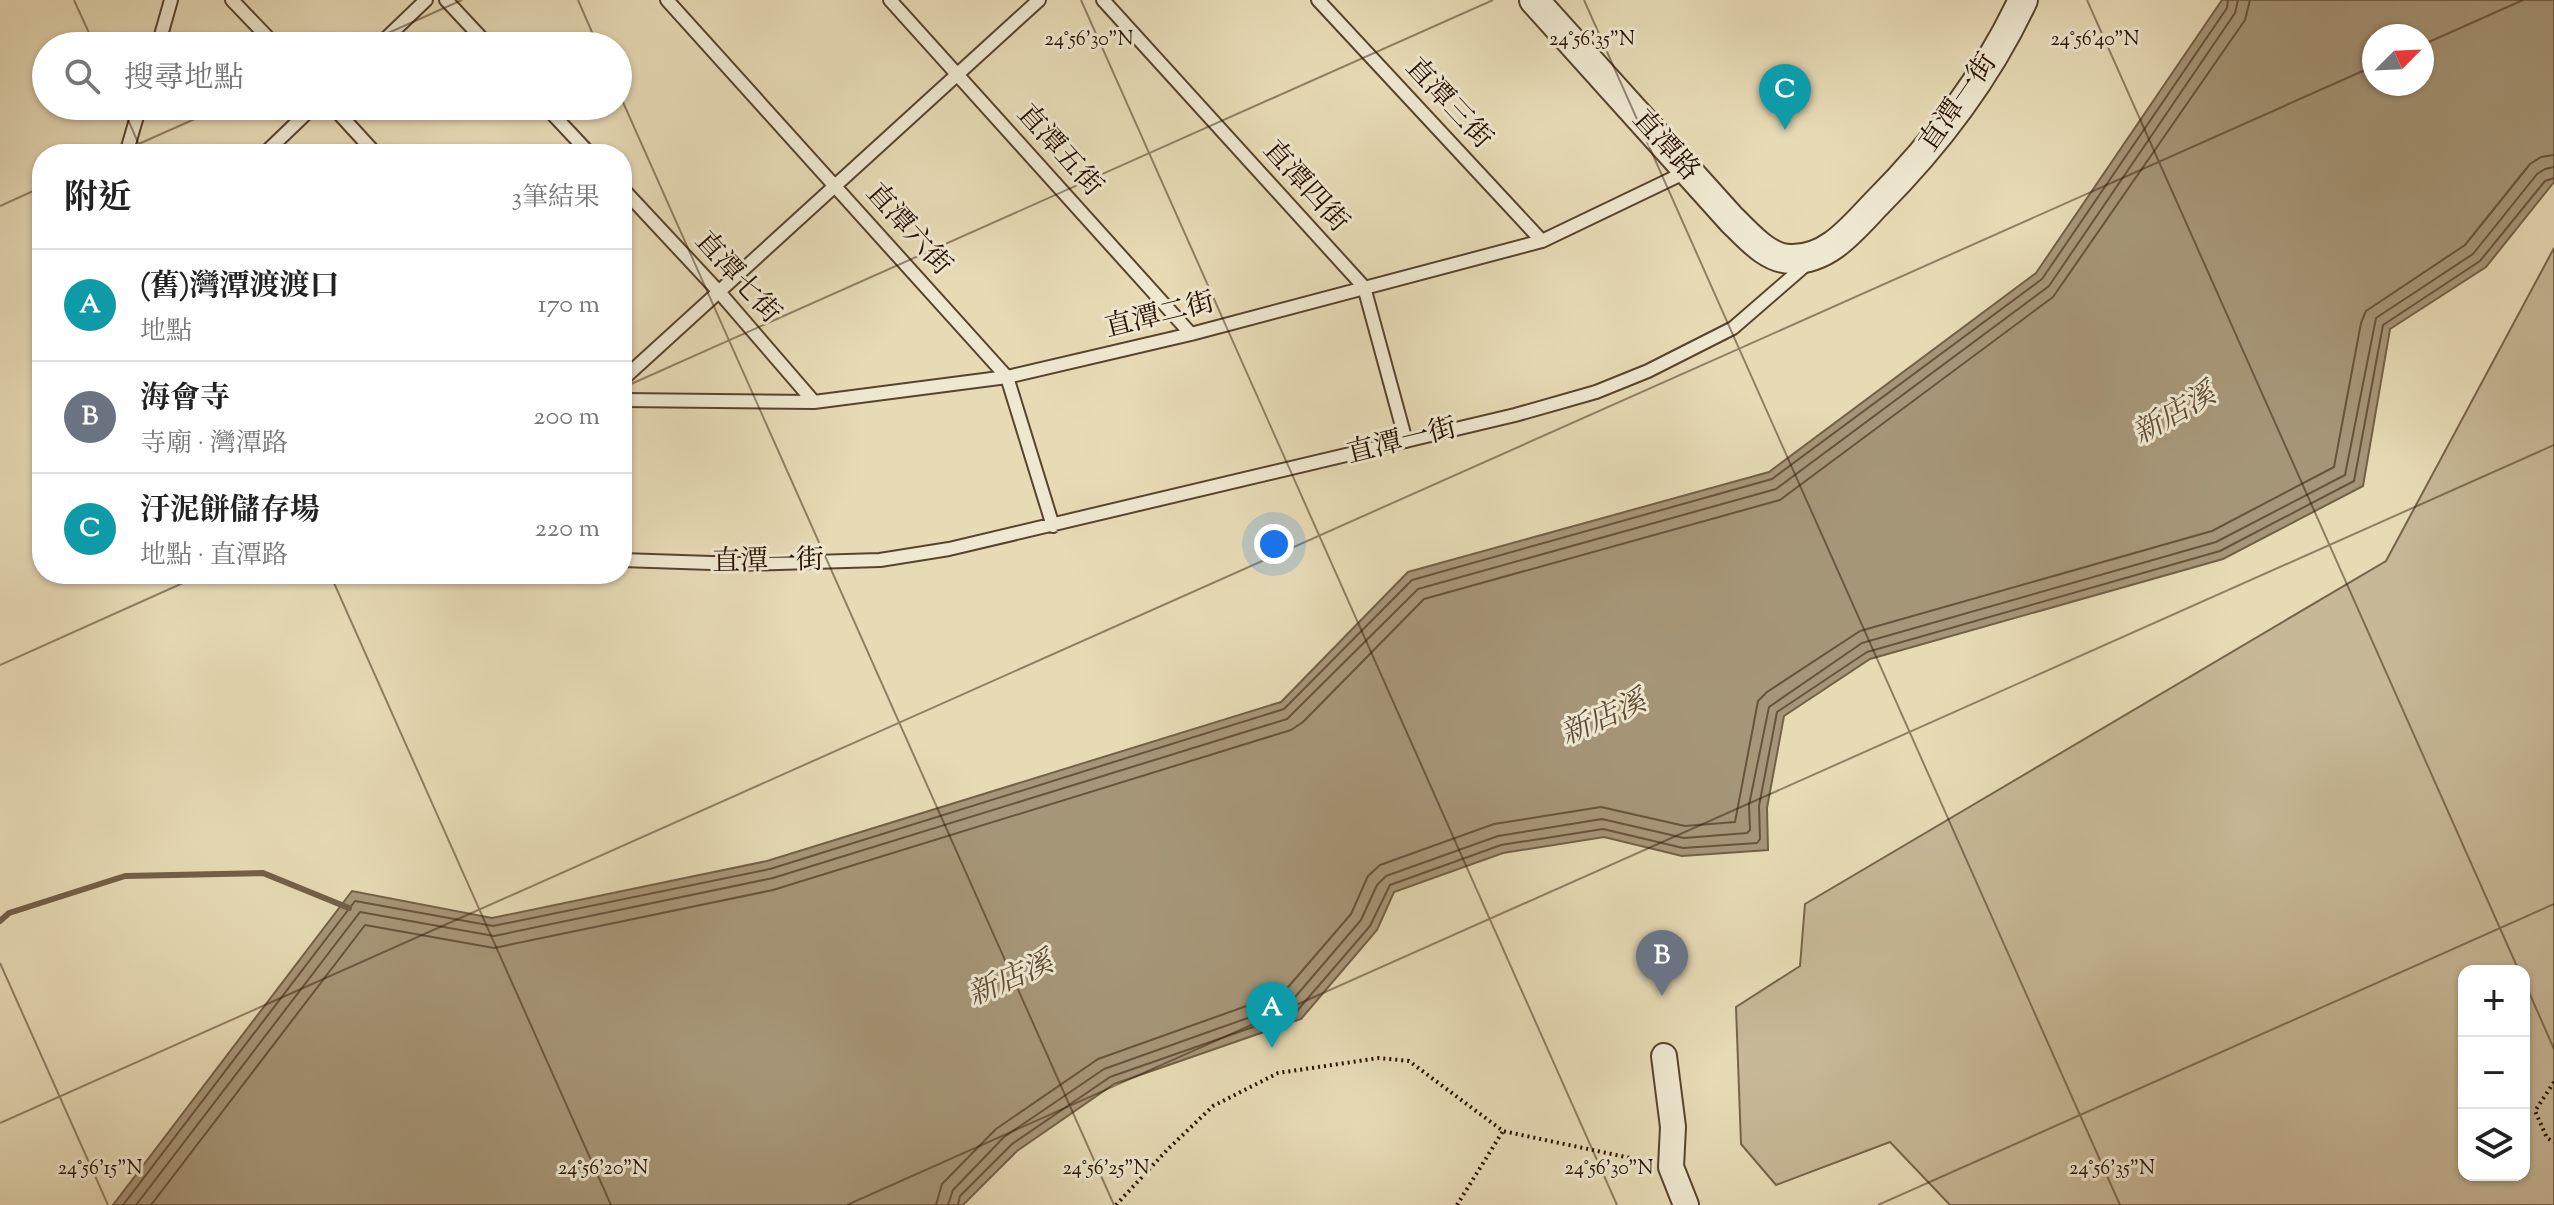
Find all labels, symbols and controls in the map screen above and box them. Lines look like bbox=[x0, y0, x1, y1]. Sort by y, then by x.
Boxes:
north arrow bbox=[2362, 24, 2434, 96]
text: 24°56'30"N bbox=[1045, 26, 1134, 55]
text: 24°56'35"N bbox=[1549, 26, 1635, 55]
text: 24°56'40"N bbox=[2051, 26, 2140, 55]
search box bbox=[32, 32, 632, 120]
street label: 直潭一街 bbox=[1910, 46, 2008, 160]
street label: 直潭三街 bbox=[1395, 49, 1501, 159]
icon: search bbox=[60, 54, 104, 98]
text: 搜尋地點 bbox=[124, 58, 244, 101]
pin: C bbox=[1759, 64, 1811, 130]
street label: 直潭五街 bbox=[1007, 96, 1111, 206]
street label: 直潭路 bbox=[1622, 101, 1708, 191]
street label: 直潭四街 bbox=[1253, 132, 1357, 242]
text: 附近 bbox=[64, 175, 132, 224]
street label: 直潭六街 bbox=[856, 175, 960, 285]
text: 3筆結果 bbox=[511, 180, 600, 217]
street label: 直潭七街 bbox=[685, 223, 789, 333]
text: (舊)灣潭渡渡口 bbox=[140, 266, 340, 309]
street label: 直潭二街 bbox=[1101, 283, 1219, 349]
text: A bbox=[79, 287, 101, 324]
text: 170 m bbox=[538, 287, 600, 324]
text: 地點 bbox=[140, 314, 192, 351]
water label: 新店溪 bbox=[2125, 372, 2227, 456]
text: 海會寺 bbox=[140, 378, 230, 421]
text: B bbox=[82, 399, 98, 436]
text: 200 m bbox=[533, 399, 600, 436]
street label: 直潭一街 bbox=[1343, 409, 1461, 475]
text: 寺廟 · 灣潭路 bbox=[140, 426, 288, 463]
text: 汙泥餅儲存場 bbox=[140, 490, 320, 533]
text: C bbox=[80, 511, 100, 548]
text: 220 m bbox=[535, 511, 600, 548]
your location bbox=[1254, 524, 1294, 564]
text: 地點 · 直潭路 bbox=[140, 538, 288, 575]
street label: 直潭一街 bbox=[712, 541, 824, 583]
water label: 新店溪 bbox=[1554, 680, 1657, 757]
pin: B bbox=[1636, 930, 1688, 996]
water label: 新店溪 bbox=[961, 941, 1064, 1018]
map controls bbox=[2458, 965, 2530, 1181]
button: + bbox=[2458, 965, 2530, 1037]
pin: A bbox=[1246, 982, 1298, 1048]
button: − bbox=[2458, 1037, 2530, 1109]
button: layers bbox=[2458, 1109, 2530, 1181]
text: 24°56'15"N bbox=[58, 1155, 142, 1184]
text: 24°56'20"N bbox=[558, 1155, 648, 1184]
text: 24°56'25"N bbox=[1062, 1155, 1150, 1184]
text: 24°56'30"N bbox=[1565, 1155, 1654, 1184]
text: 24°56'35"N bbox=[2069, 1155, 2155, 1184]

